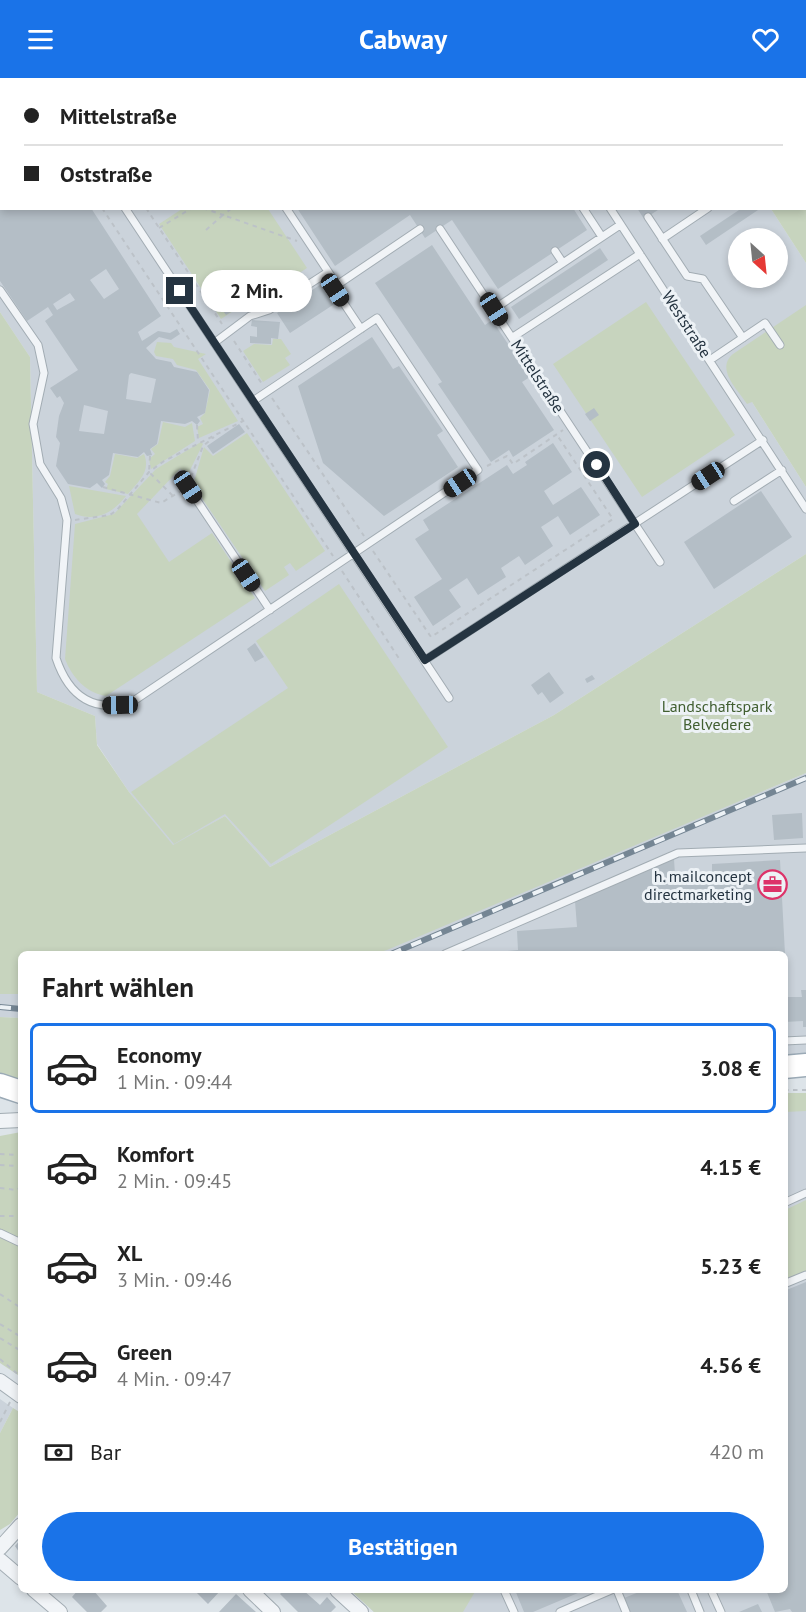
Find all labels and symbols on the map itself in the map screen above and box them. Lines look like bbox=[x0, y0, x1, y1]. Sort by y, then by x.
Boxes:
north arrow bbox=[728, 228, 788, 288]
callout: 2 Min. bbox=[201, 270, 312, 312]
car bbox=[317, 270, 353, 310]
route end bbox=[166, 277, 193, 304]
street label: Weststraße bbox=[658, 287, 716, 361]
car bbox=[477, 289, 511, 329]
street label: Mittelstraße bbox=[507, 336, 569, 416]
route start bbox=[583, 451, 610, 478]
car bbox=[688, 459, 728, 493]
car bbox=[440, 465, 480, 501]
car bbox=[170, 467, 206, 507]
car bbox=[228, 555, 264, 595]
car bbox=[102, 696, 138, 714]
park label: Landschaftspark Belvedere bbox=[662, 696, 773, 734]
place label: h. mailconcept directmarketing bbox=[644, 866, 753, 904]
office icon: h. mailconcept directmarketing bbox=[757, 869, 789, 901]

